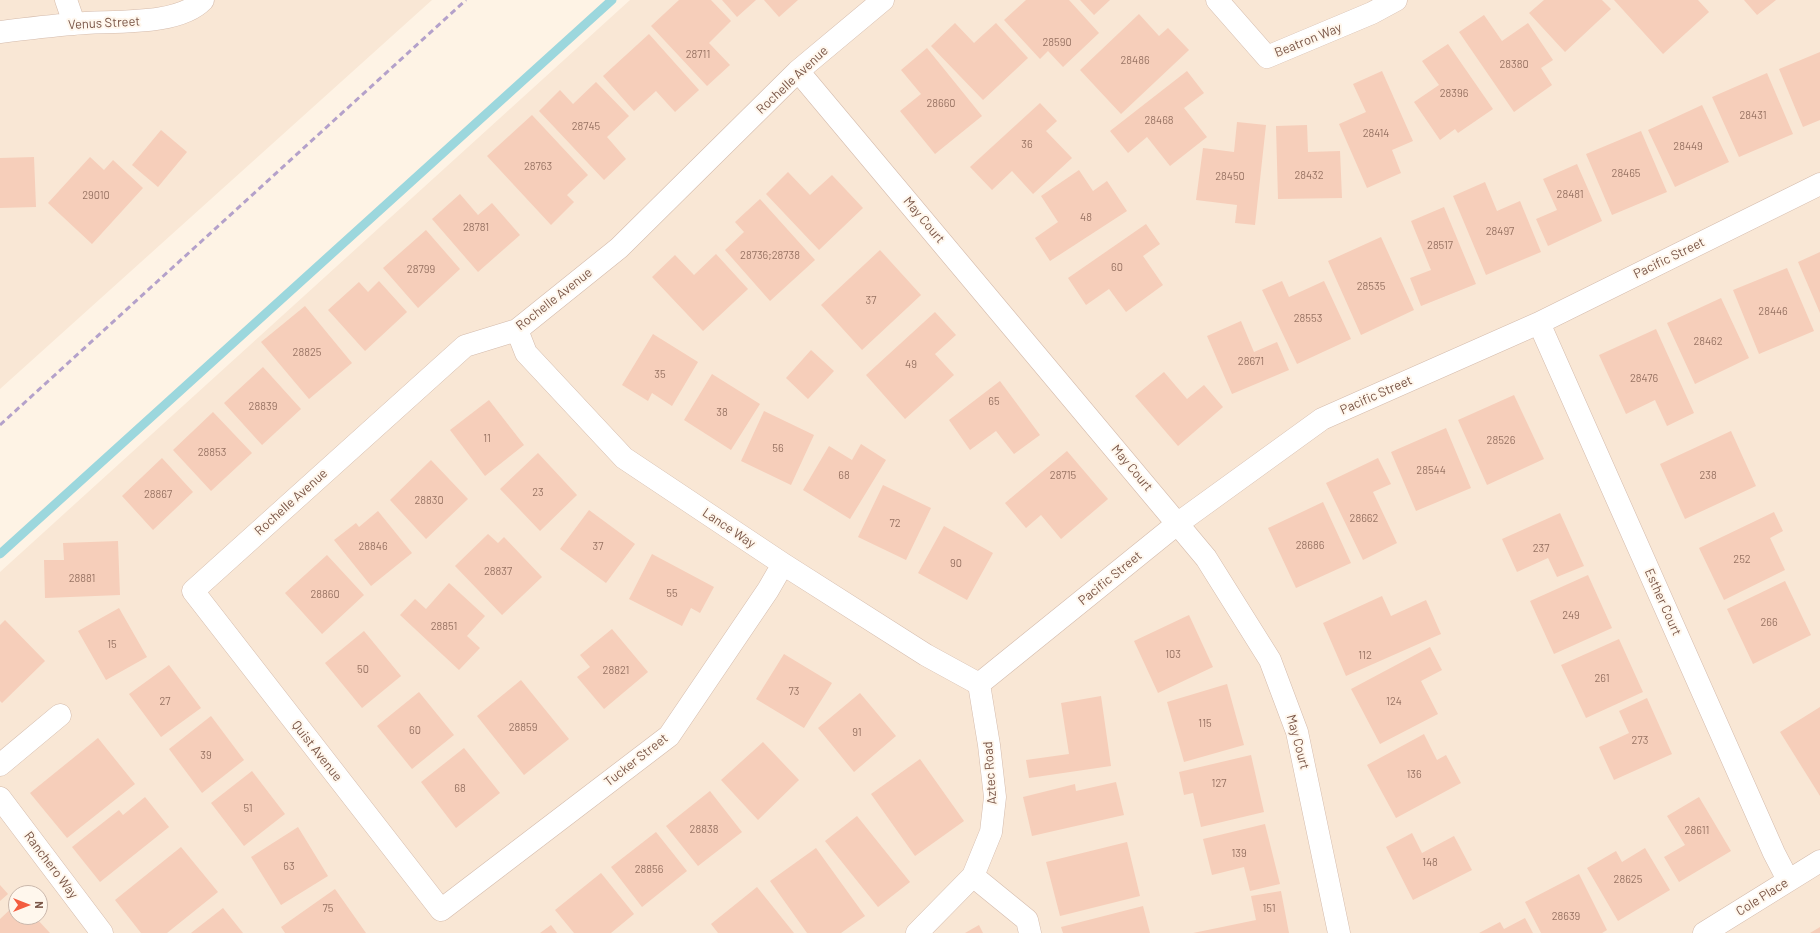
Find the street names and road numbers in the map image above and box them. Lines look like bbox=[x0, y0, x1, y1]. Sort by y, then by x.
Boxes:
street label: Venus Street bbox=[68, 13, 140, 33]
street label: Beatron Way bbox=[1272, 19, 1344, 61]
street label: Rochelle Avenue bbox=[753, 43, 831, 117]
street label: May Court bbox=[900, 194, 948, 246]
street label: Pacific Street bbox=[1631, 234, 1707, 282]
street label: Rochelle Avenue bbox=[513, 264, 595, 334]
street label: Pacific Street bbox=[1338, 372, 1414, 418]
street label: May Court bbox=[1108, 442, 1156, 494]
street label: Rochelle Avenue bbox=[251, 465, 331, 539]
street label: Lance Way bbox=[700, 505, 758, 551]
street label: Pacific Street bbox=[1075, 548, 1145, 608]
street label: Esther Court bbox=[1641, 566, 1685, 638]
street label: May Court bbox=[1283, 713, 1313, 771]
street label: Quist Avenue bbox=[288, 718, 346, 784]
street label: Tucker Street bbox=[601, 730, 671, 790]
street label: Aztec Road bbox=[980, 741, 1000, 805]
street label: Ranchero Way bbox=[21, 828, 81, 902]
street label: Cole Place bbox=[1733, 875, 1791, 919]

